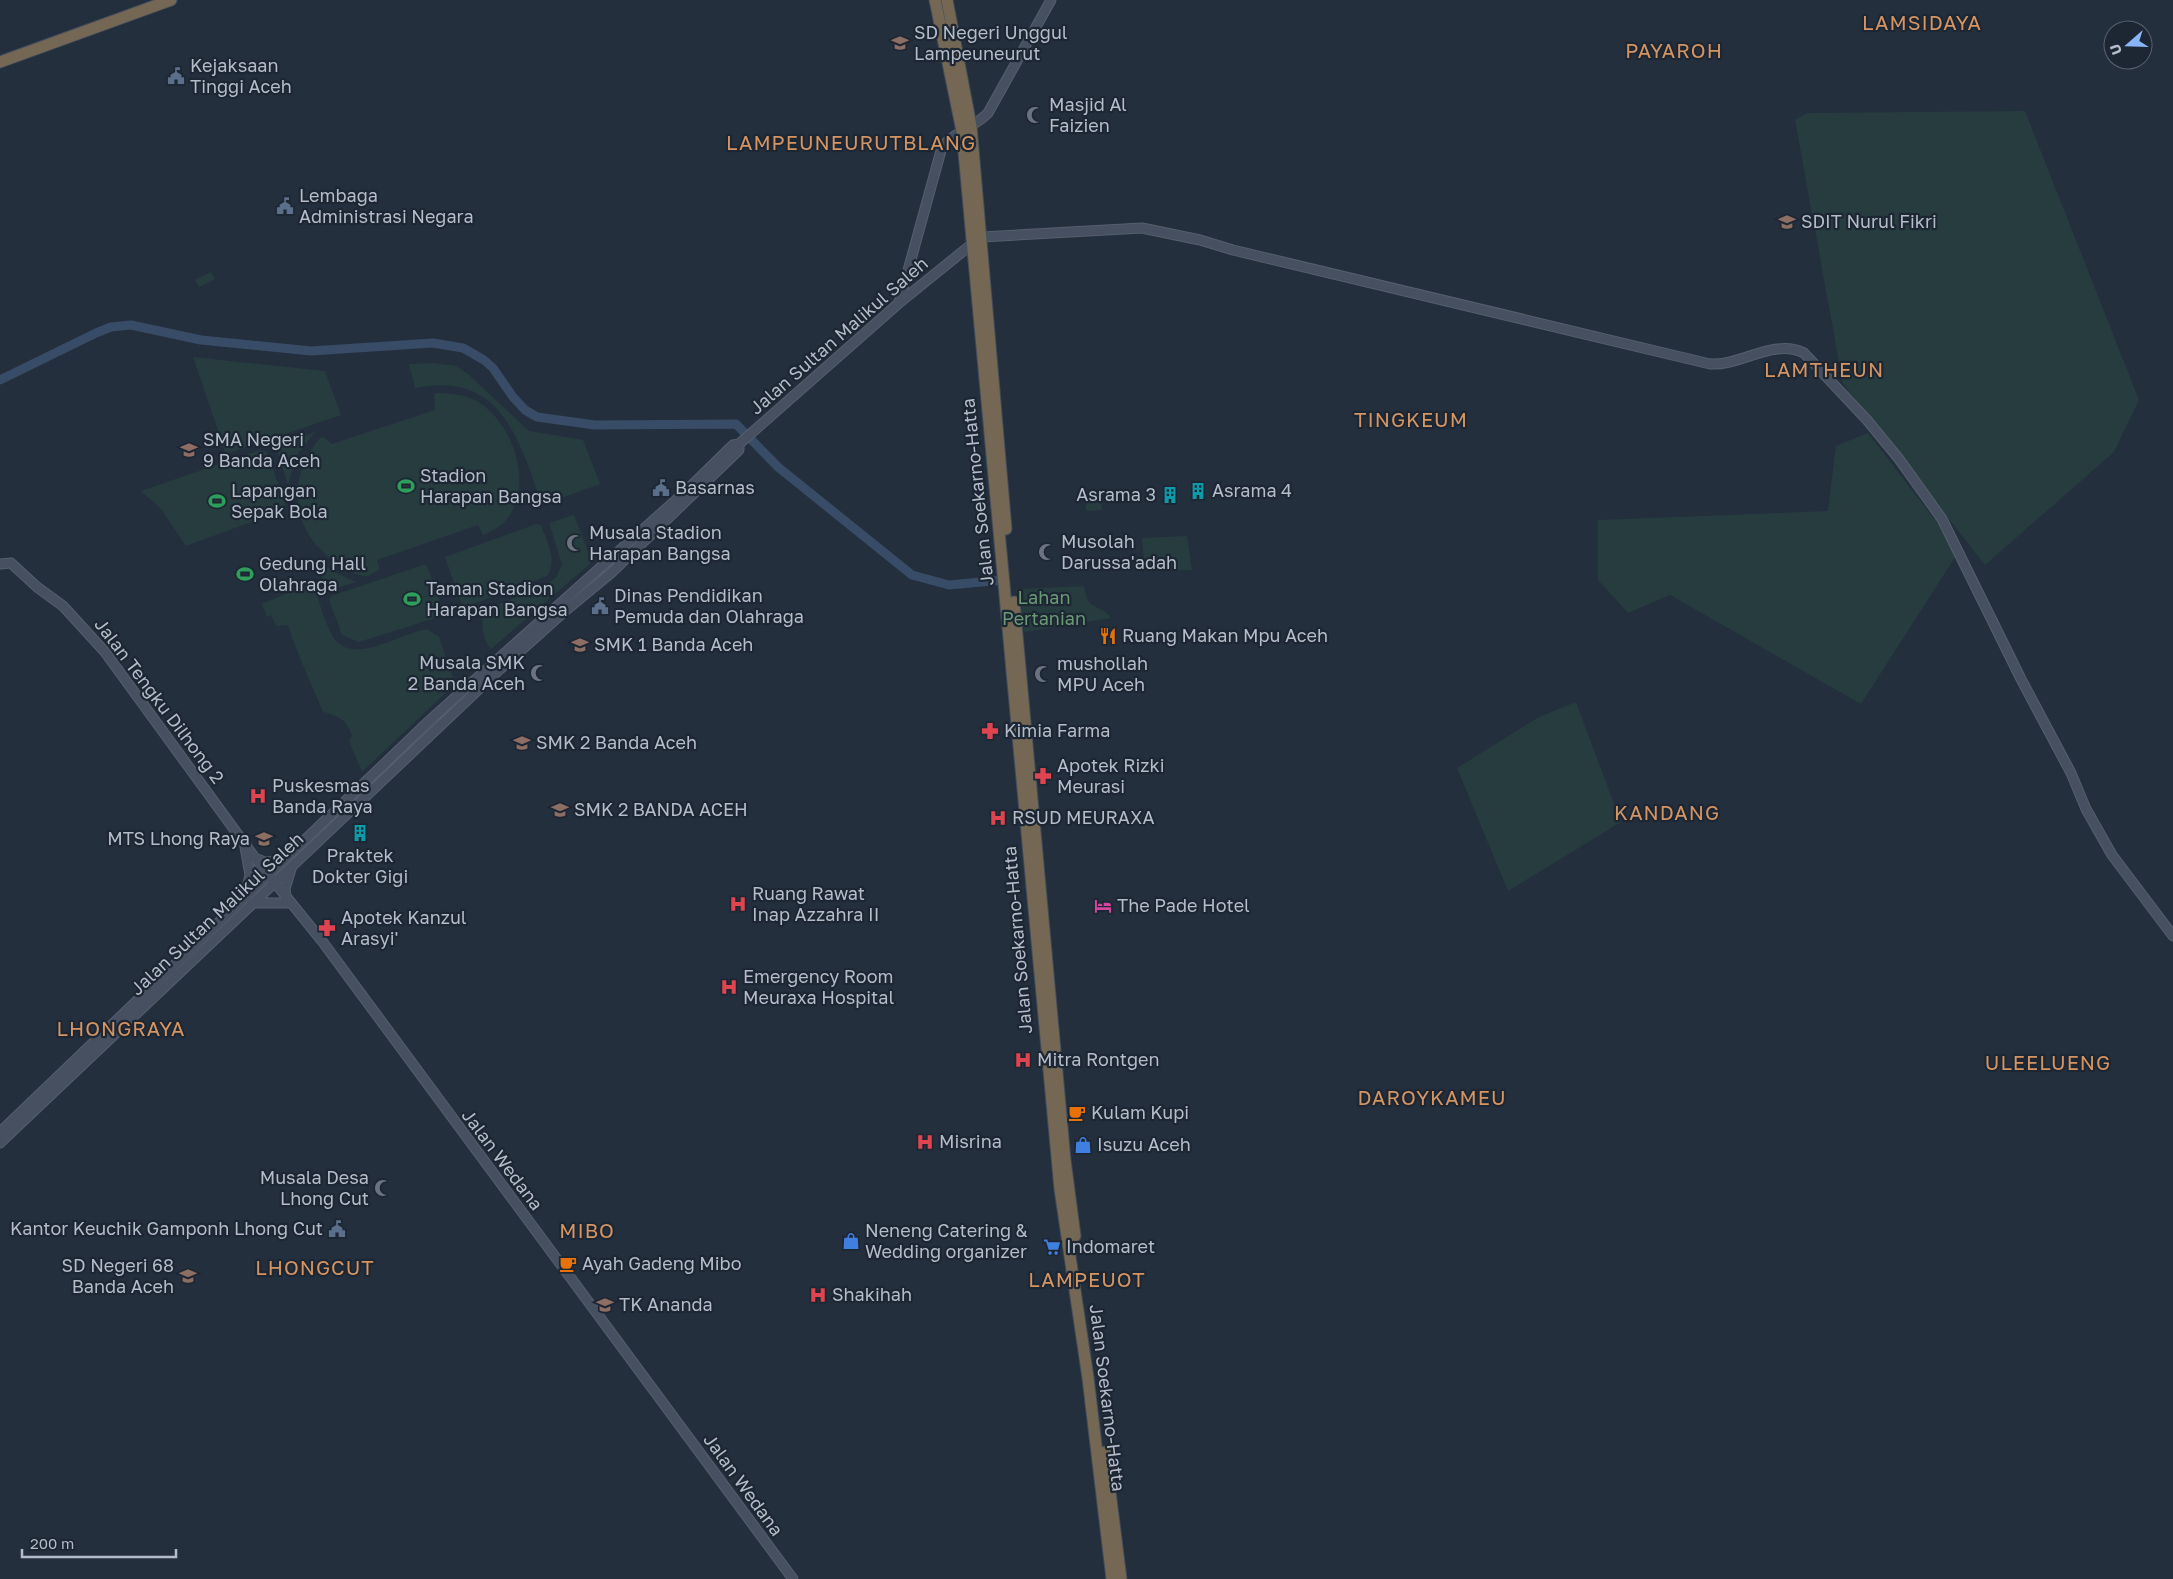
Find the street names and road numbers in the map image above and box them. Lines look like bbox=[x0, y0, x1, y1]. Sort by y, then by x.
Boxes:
street label: Jalan Sultan Malikul Saleh bbox=[745, 252, 932, 419]
street label: Jalan Soekarno-Hatta bbox=[956, 397, 998, 587]
street label: Jalan Tengku Dilhong 2 bbox=[90, 613, 229, 787]
street label: Jalan Sultan Malikul Saleh bbox=[125, 827, 307, 999]
street label: Jalan Soekarno-Hatta bbox=[998, 845, 1036, 1035]
street label: Jalan Wedana bbox=[458, 1104, 548, 1214]
street label: Jalan Soekarno-Hatta bbox=[1086, 1303, 1130, 1493]
street label: Jalan Wedana bbox=[699, 1429, 788, 1540]

